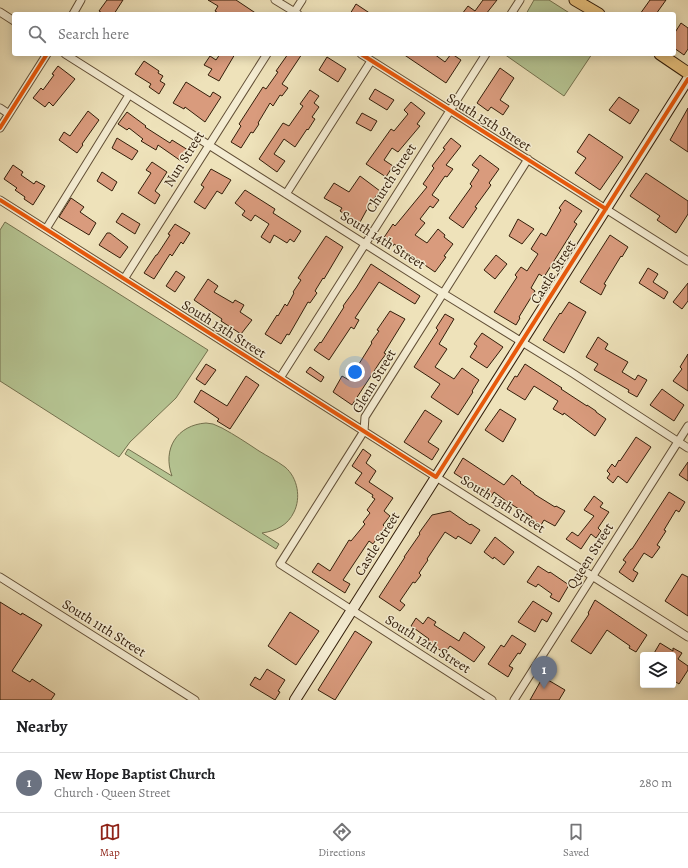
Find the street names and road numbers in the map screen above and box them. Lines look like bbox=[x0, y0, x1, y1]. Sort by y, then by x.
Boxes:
street label: South 15th Street bbox=[443, 88, 535, 156]
street label: Nun Street bbox=[159, 127, 209, 191]
street label: Church Street bbox=[361, 139, 421, 217]
street label: South 14th Street bbox=[337, 206, 429, 274]
street label: Castle Street bbox=[526, 236, 580, 308]
street label: South 13th Street bbox=[178, 295, 270, 363]
street label: Glenn Street bbox=[347, 345, 401, 417]
street label: South 13th Street bbox=[457, 470, 549, 538]
street label: Castle Street bbox=[350, 508, 404, 580]
street label: Queen Street bbox=[562, 519, 618, 593]
street label: South 11th Street bbox=[58, 595, 150, 662]
street label: South 12th Street bbox=[382, 610, 475, 678]

